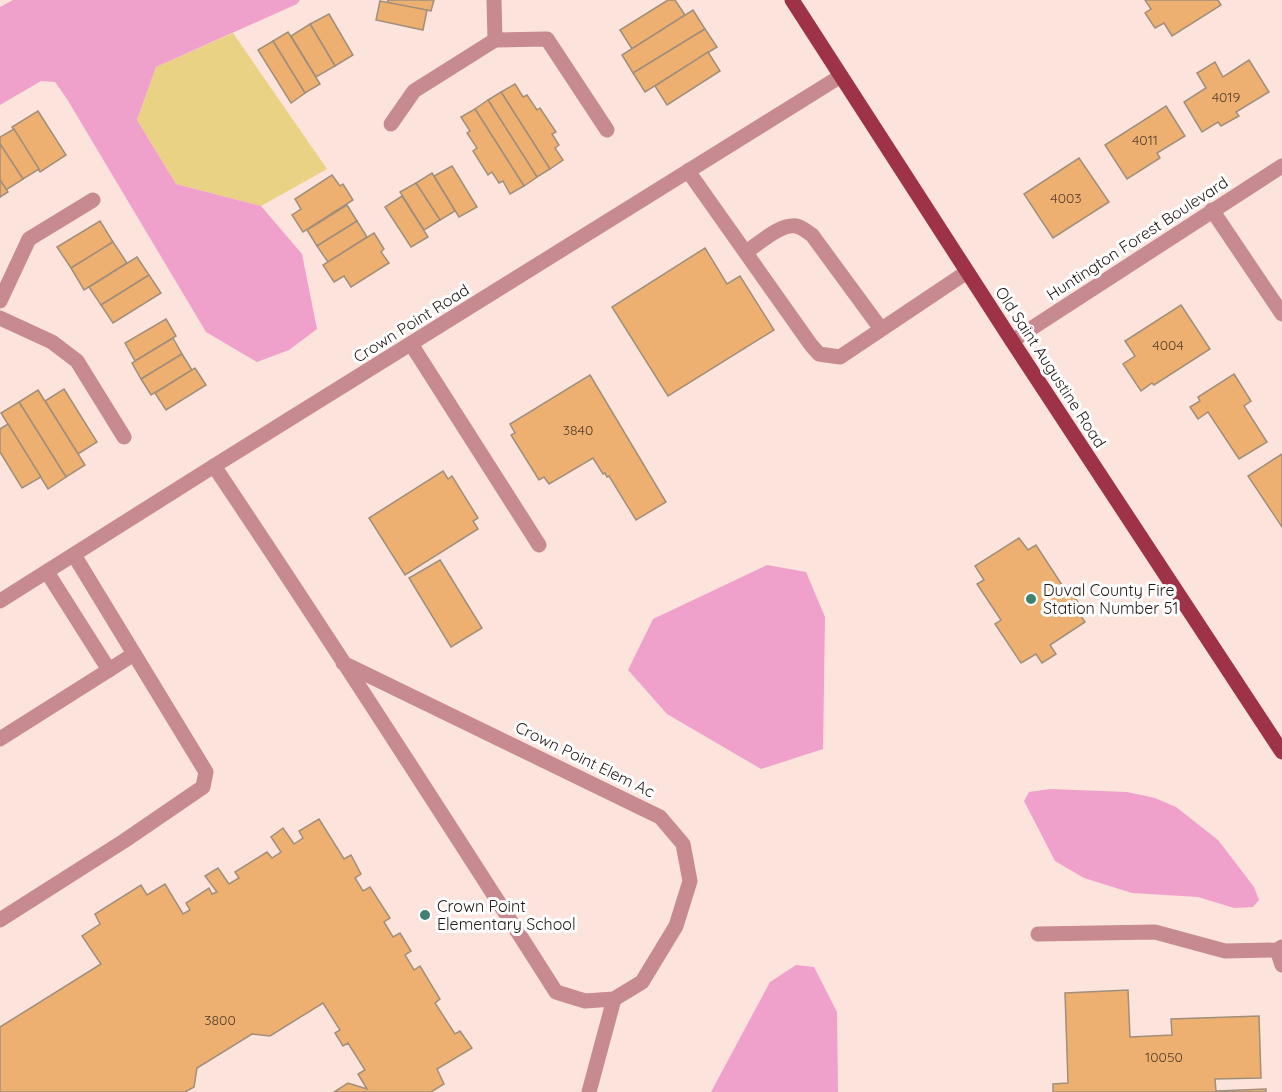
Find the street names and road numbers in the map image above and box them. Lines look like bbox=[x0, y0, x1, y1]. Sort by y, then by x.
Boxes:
street label: Huntington Forest Boulevard bbox=[1042, 172, 1232, 304]
street label: Crown Point Road bbox=[349, 279, 473, 367]
street label: Old Saint Augustine Road bbox=[991, 283, 1111, 451]
street label: Crown Point Elem Ac bbox=[512, 717, 658, 801]

